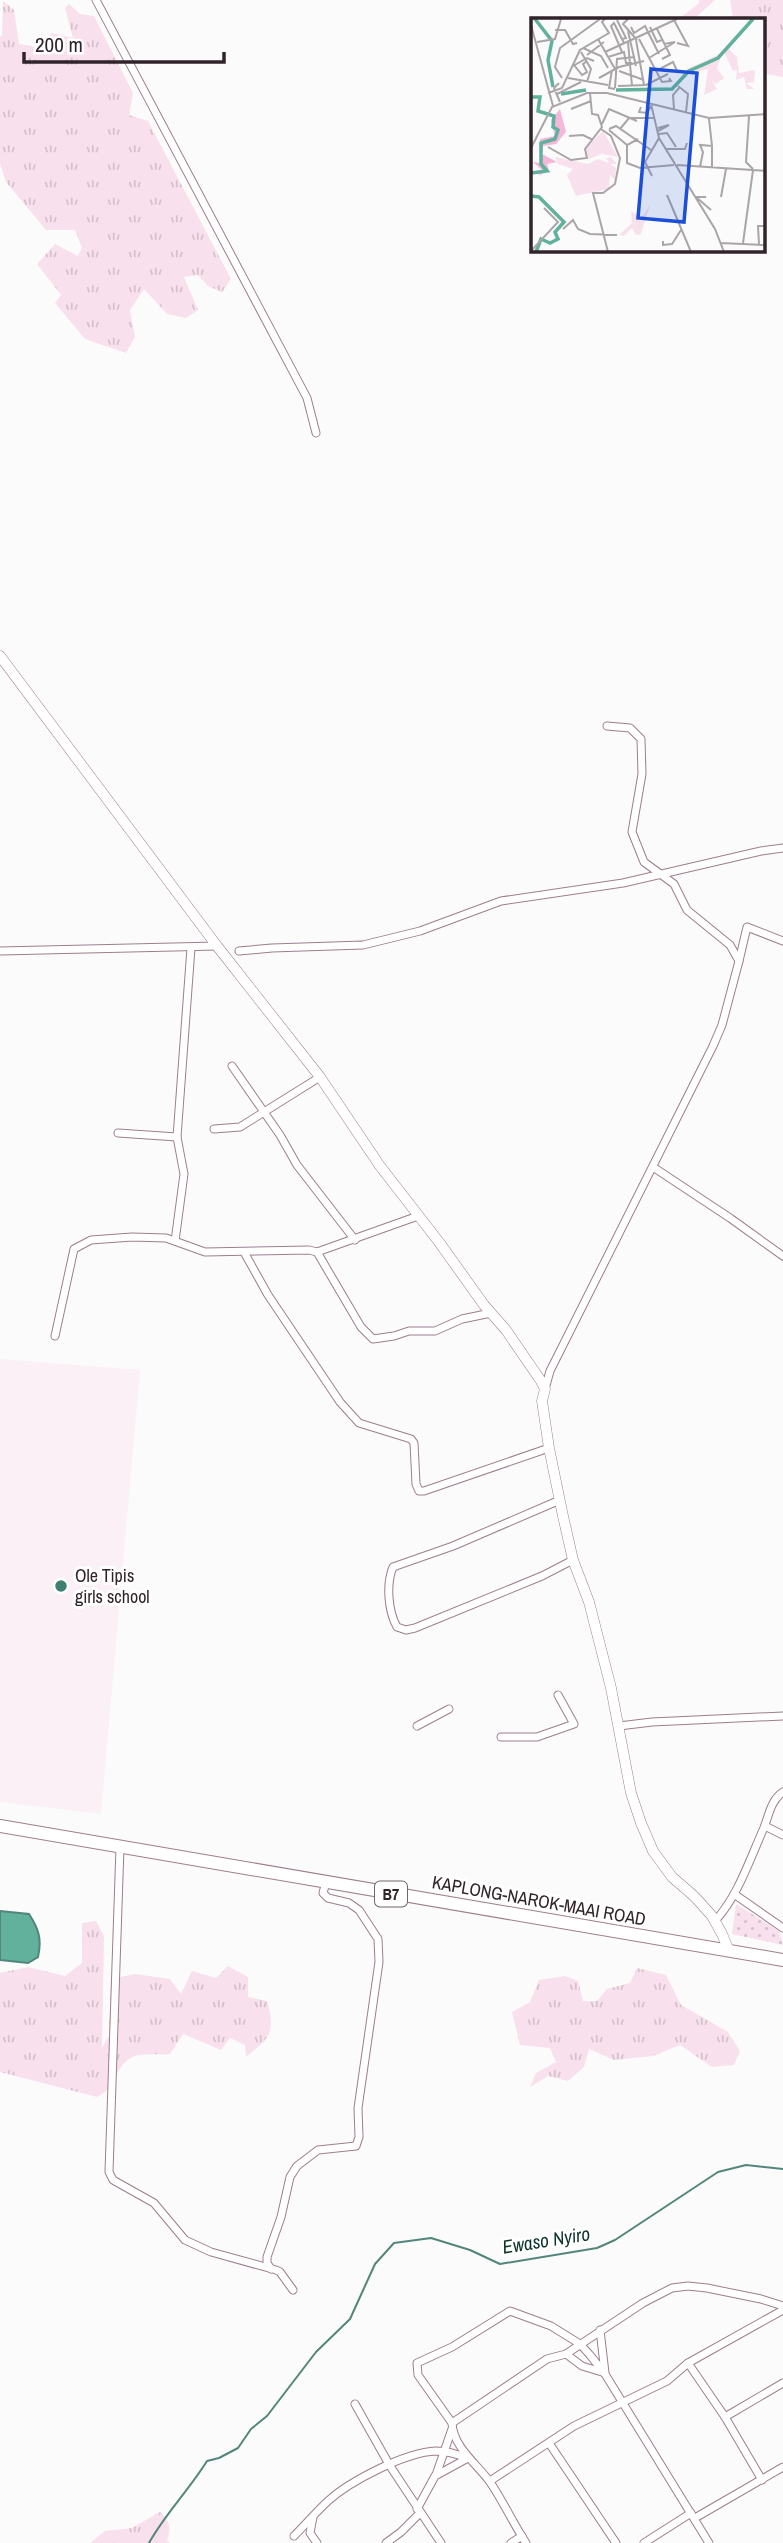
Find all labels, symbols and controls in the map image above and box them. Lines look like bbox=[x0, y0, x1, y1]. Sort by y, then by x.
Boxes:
inset map bbox=[531, 18, 766, 252]
scale bar bbox=[24, 21, 224, 65]
text: 200 m bbox=[35, 30, 83, 59]
place label: Ole Tipis girls school bbox=[75, 1563, 150, 1609]
marker: Ole Tipis girls school bbox=[53, 1578, 69, 1594]
street label: KAPLONG-NAROK-MAAI ROAD bbox=[430, 1869, 648, 1932]
road number: B7 bbox=[375, 1882, 407, 1906]
water label: Ewaso Nyiro bbox=[500, 2220, 592, 2260]

